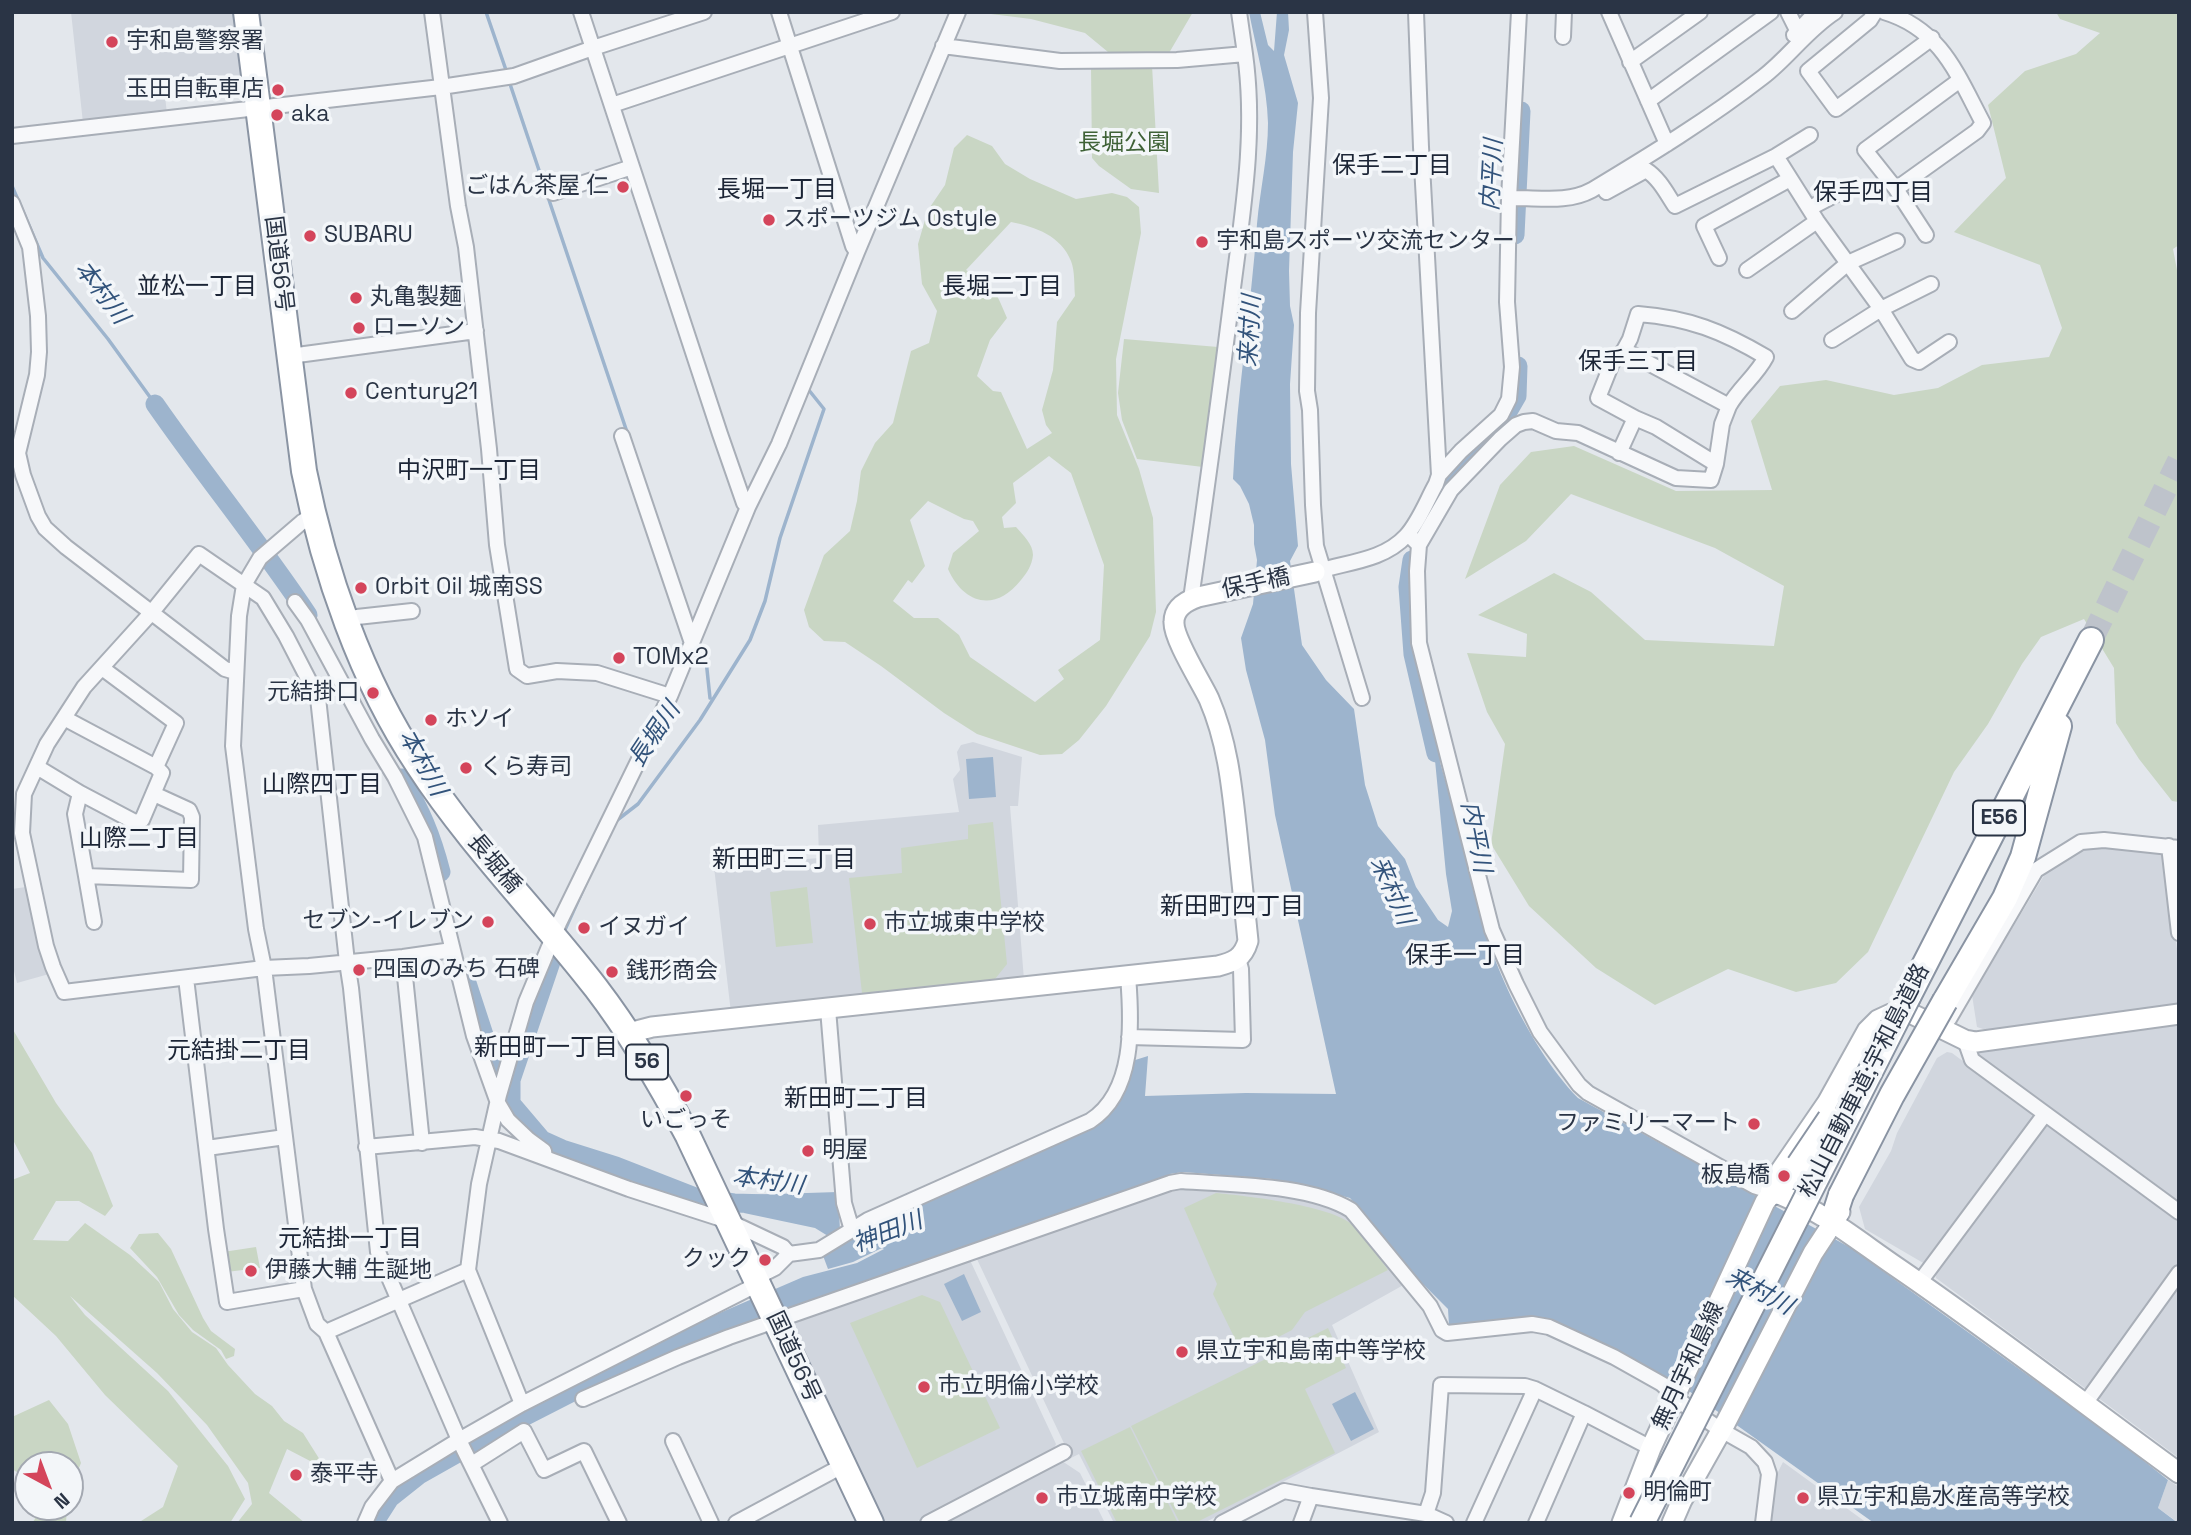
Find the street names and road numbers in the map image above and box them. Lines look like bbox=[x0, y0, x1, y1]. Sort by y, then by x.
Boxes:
street label: 国道56号 bbox=[258, 214, 298, 314]
street label: 保手橋 bbox=[1219, 563, 1293, 605]
road number: E56 bbox=[1973, 800, 2025, 836]
street label: 長堀橋 bbox=[461, 829, 527, 899]
street label: 松山自動車道;宇和島道路 bbox=[1794, 959, 1936, 1203]
road number: 56 bbox=[626, 1044, 668, 1080]
street label: 無月宇和島線 bbox=[1647, 1298, 1731, 1434]
street label: 国道56号 bbox=[760, 1307, 826, 1407]

